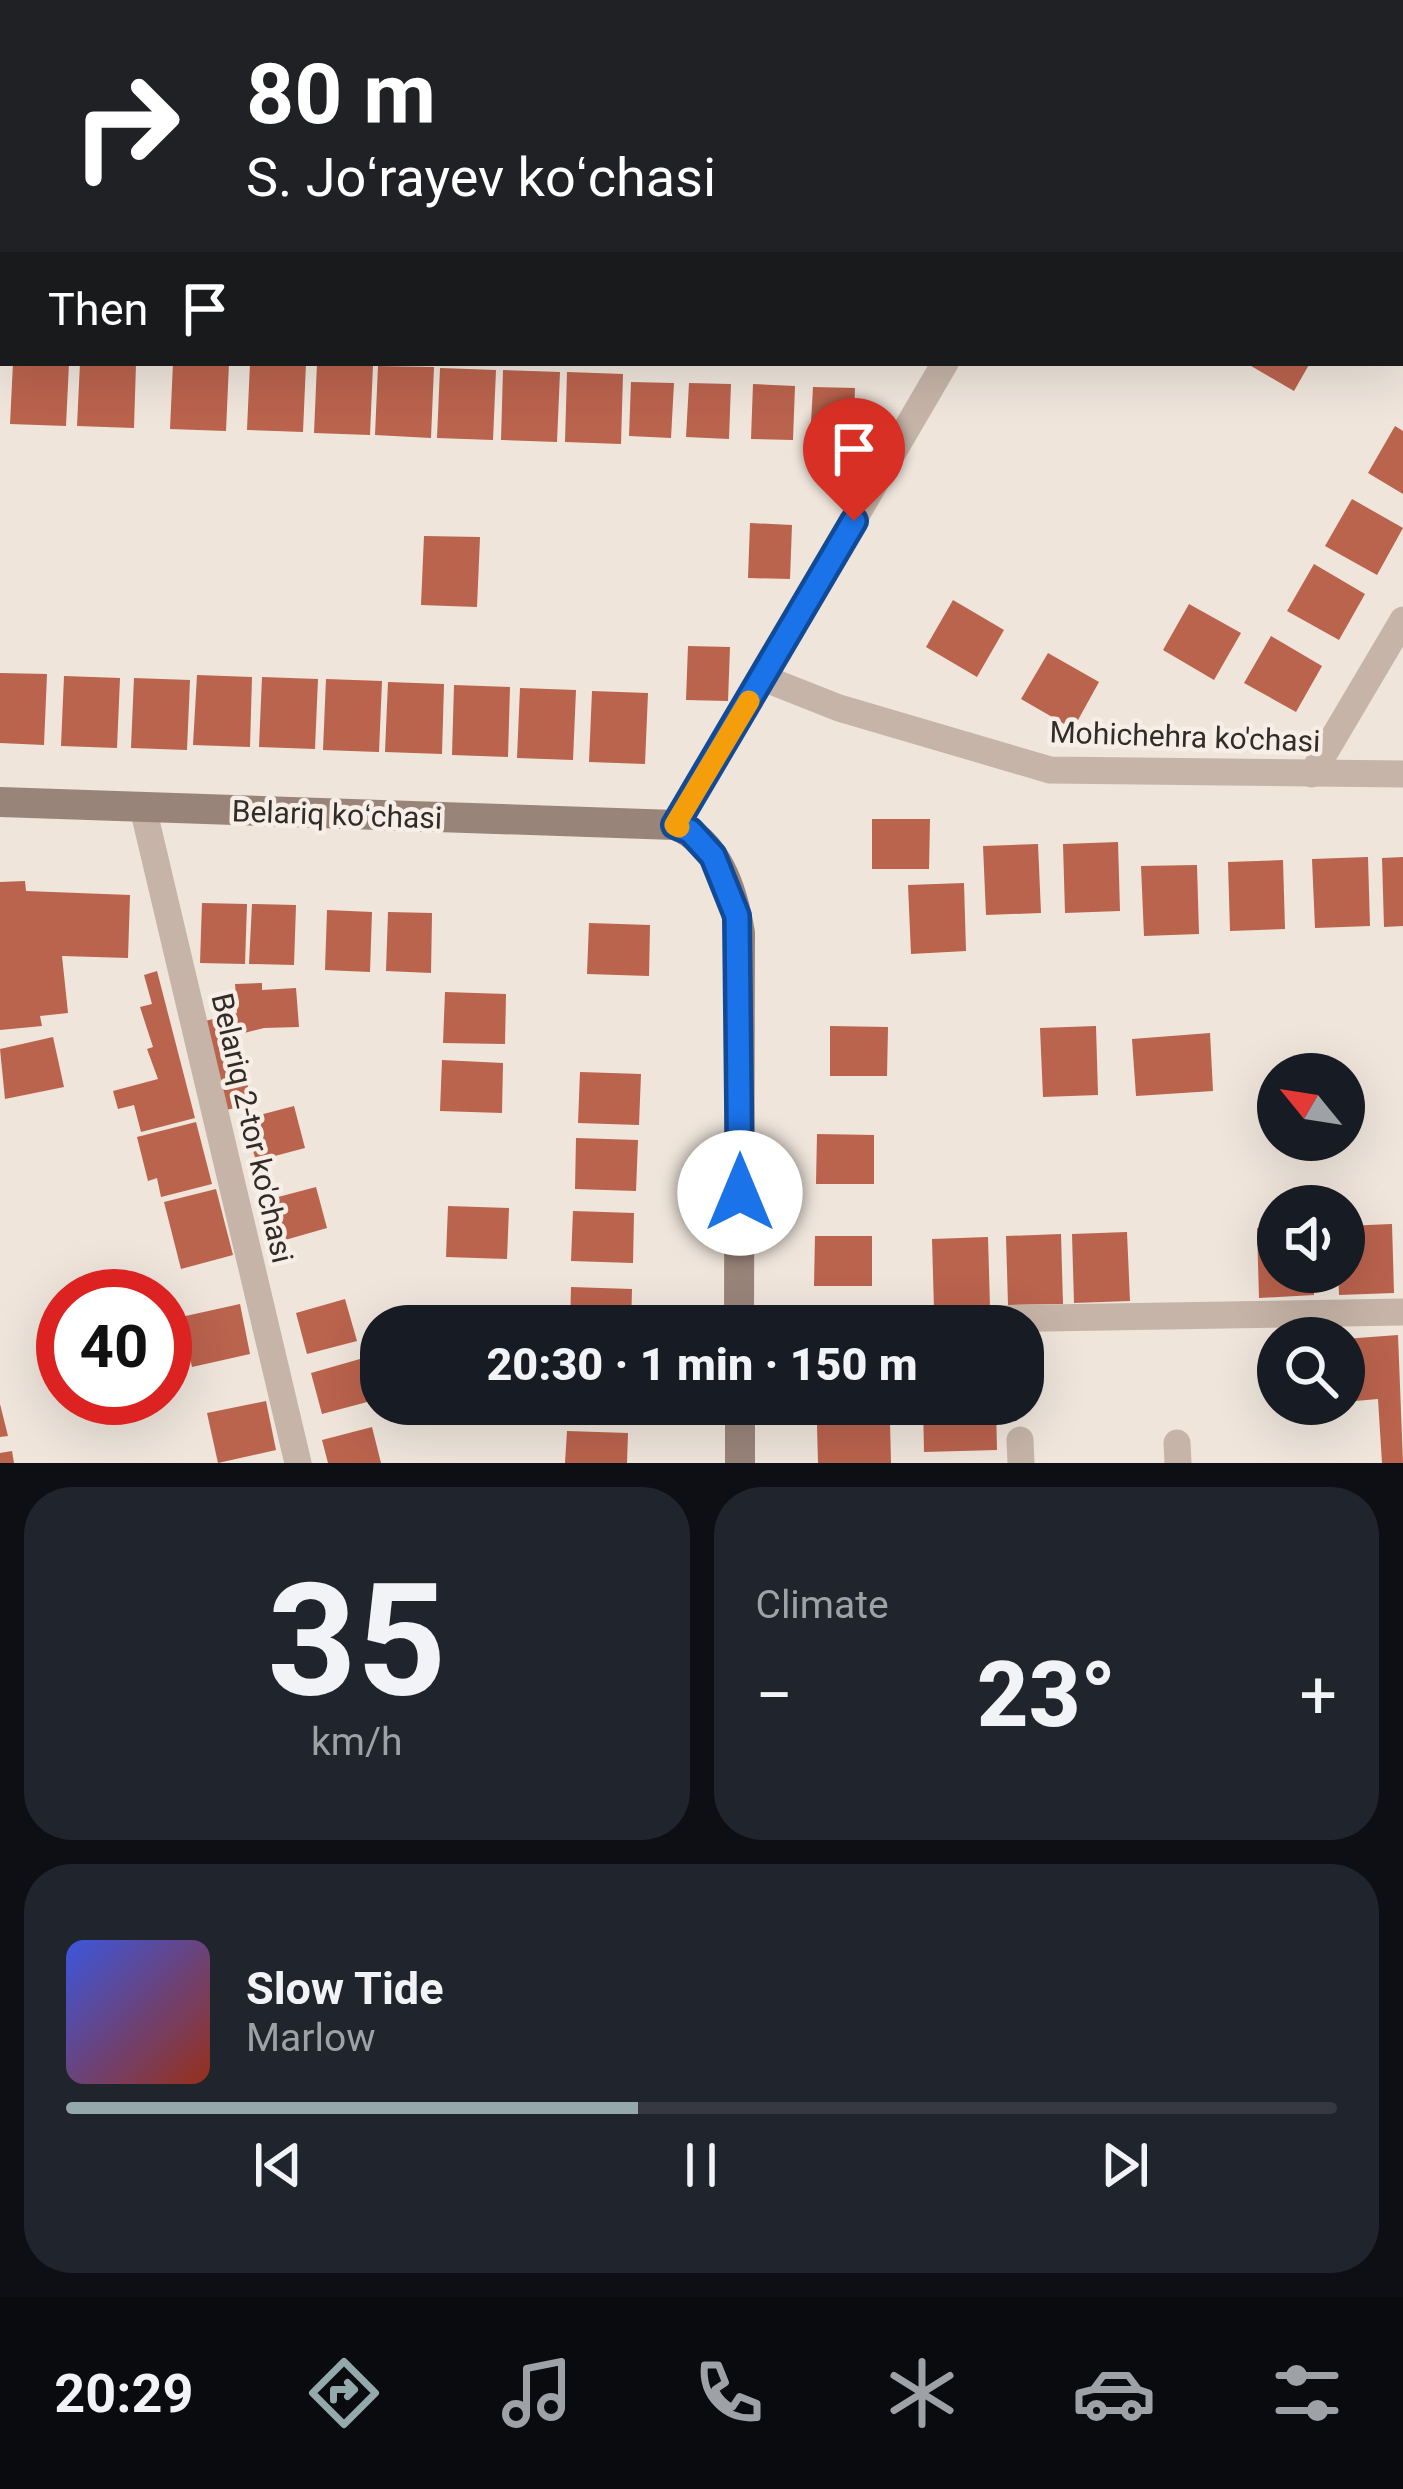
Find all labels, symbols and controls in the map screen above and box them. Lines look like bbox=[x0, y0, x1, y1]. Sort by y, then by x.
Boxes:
text: 80 m bbox=[246, 45, 436, 144]
icon: right bbox=[48, 48, 204, 204]
text: S. Joʻrayev koʻchasi bbox=[246, 146, 716, 209]
icon: arrive bbox=[172, 276, 238, 342]
text: Then bbox=[48, 283, 148, 336]
pin bbox=[803, 398, 905, 521]
icon: arrive bbox=[821, 416, 887, 482]
street label: Mohichehra ko'chasi bbox=[1049, 714, 1321, 759]
street label: Belariq koʻchasi bbox=[231, 793, 443, 836]
street label: Belariq 2-tor ko'chasi bbox=[204, 990, 301, 1266]
north arrow bbox=[1257, 1053, 1365, 1161]
map controls bbox=[1257, 1053, 1365, 1425]
position arrow bbox=[677, 1130, 803, 1256]
button: sound bbox=[1257, 1185, 1365, 1293]
speed limit sign: 40 bbox=[36, 1269, 192, 1425]
button: search bbox=[1257, 1317, 1365, 1425]
text: 20:30 · 1 min · 150 m bbox=[486, 1338, 918, 1391]
text: 35 bbox=[267, 1549, 446, 1732]
text: Climate bbox=[756, 1582, 889, 1628]
text: 23° bbox=[977, 1643, 1116, 1748]
text: − bbox=[756, 1657, 793, 1734]
text: + bbox=[1300, 1657, 1337, 1734]
text: km/h bbox=[311, 1719, 403, 1765]
text: Slow Tide bbox=[246, 1962, 444, 2015]
text: Marlow bbox=[246, 2015, 376, 2061]
icon: previous bbox=[245, 2132, 311, 2198]
icon: pause bbox=[668, 2132, 734, 2198]
icon: next bbox=[1092, 2132, 1158, 2198]
icon: directions bbox=[302, 2351, 386, 2435]
icon: music bbox=[495, 2351, 579, 2435]
icon: phone bbox=[687, 2351, 771, 2435]
icon: climate bbox=[880, 2351, 964, 2435]
icon: car bbox=[1072, 2351, 1156, 2435]
icon: filters bbox=[1265, 2351, 1349, 2435]
text: 20:29 bbox=[54, 2362, 193, 2425]

